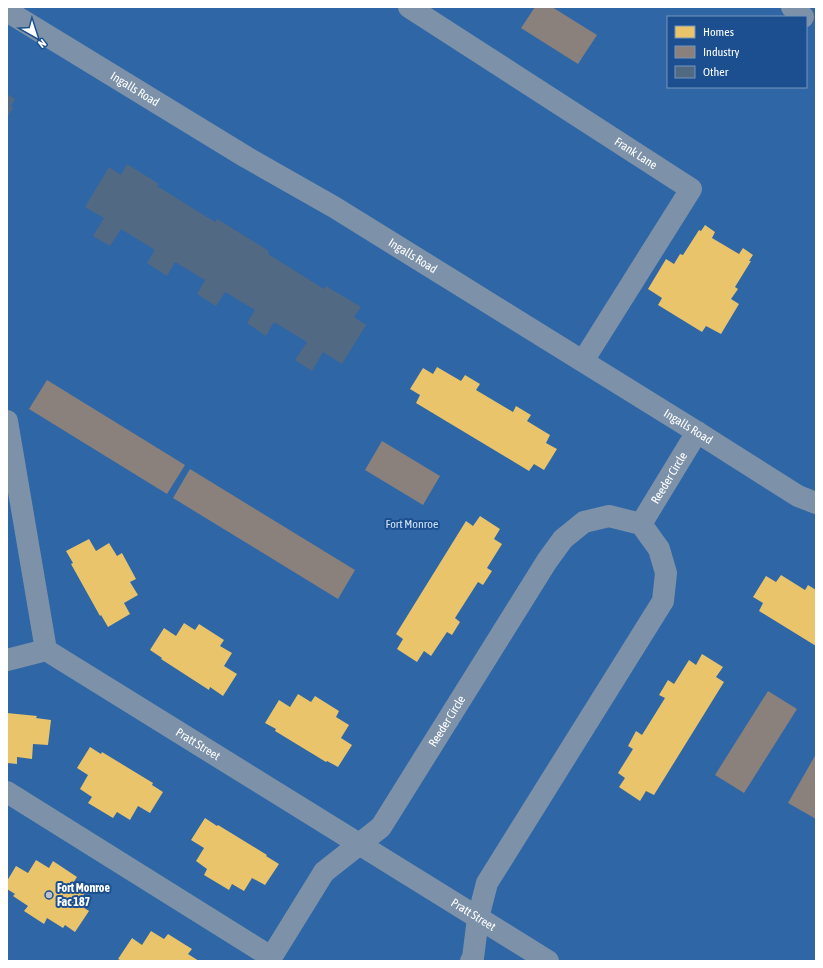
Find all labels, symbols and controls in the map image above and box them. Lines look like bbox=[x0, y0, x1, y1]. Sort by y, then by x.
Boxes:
north arrow bbox=[16, 16, 56, 56]
legend bbox=[667, 16, 807, 88]
text: Homes bbox=[703, 25, 734, 39]
text: N bbox=[36, 37, 49, 50]
text: Industry bbox=[703, 45, 740, 59]
text: Other bbox=[703, 65, 729, 79]
street label: Ingalls Road bbox=[108, 69, 162, 109]
street label: Frank Lane bbox=[612, 135, 660, 172]
street label: Ingalls Road bbox=[386, 236, 440, 276]
street label: Ingalls Road bbox=[661, 406, 715, 447]
street label: Reeder Circle bbox=[648, 450, 690, 506]
park label: Fort Monroe bbox=[386, 517, 438, 531]
street label: Reeder Circle bbox=[426, 693, 468, 749]
street label: Pratt Street bbox=[173, 725, 223, 763]
place label: Fort Monroe Fac 187 bbox=[57, 881, 110, 909]
marker: Fort Monroe Fac 187 bbox=[44, 890, 54, 900]
street label: Pratt Street bbox=[449, 896, 499, 934]

